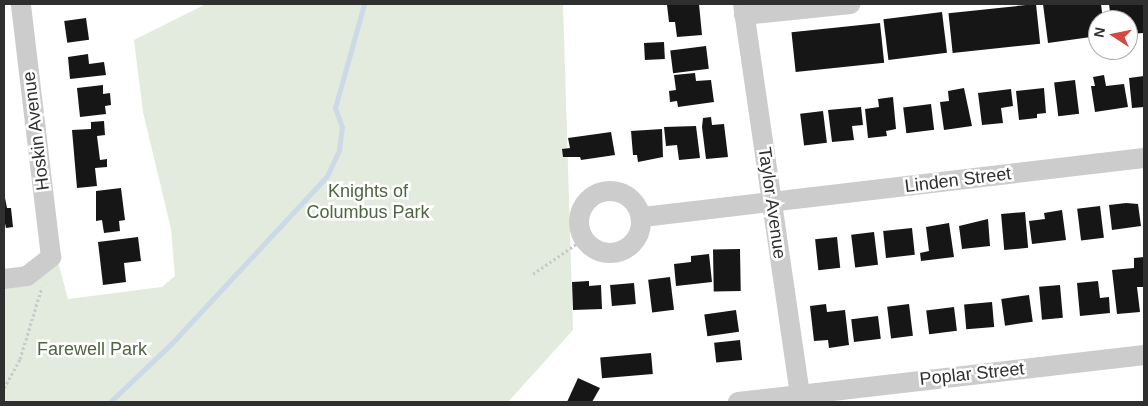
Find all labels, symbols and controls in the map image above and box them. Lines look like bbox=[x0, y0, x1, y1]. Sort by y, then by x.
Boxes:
north arrow bbox=[1088, 10, 1138, 60]
text: N bbox=[1090, 26, 1108, 39]
street label: Hoskin Avenue bbox=[18, 70, 54, 192]
street label: Taylor Avenue bbox=[753, 145, 791, 261]
street label: Linden Street bbox=[904, 163, 1012, 197]
park label: Knights of Columbus Park bbox=[306, 181, 430, 223]
park label: Farewell Park bbox=[37, 338, 147, 360]
street label: Poplar Street bbox=[919, 358, 1025, 390]

